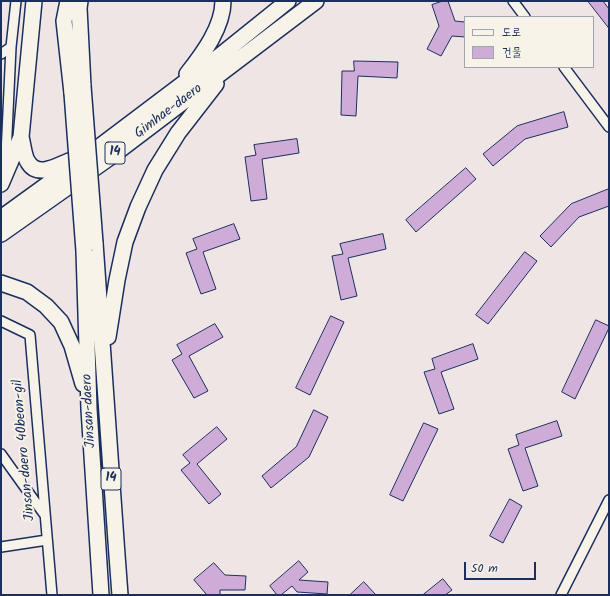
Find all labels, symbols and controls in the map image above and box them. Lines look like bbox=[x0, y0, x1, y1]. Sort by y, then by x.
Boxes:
legend bbox=[464, 16, 594, 68]
text: 도로 bbox=[502, 23, 521, 42]
text: 건물 bbox=[502, 43, 521, 62]
street label: Gimhae-daero bbox=[132, 81, 206, 143]
road number: 14 bbox=[105, 142, 125, 164]
street label: Jinsan-daero bbox=[80, 373, 100, 449]
street label: Jinsan-daero 40beon-gil bbox=[10, 378, 40, 522]
road number: 14 bbox=[101, 468, 121, 490]
scale bar bbox=[466, 554, 538, 580]
text: 50 m bbox=[471, 559, 498, 578]

